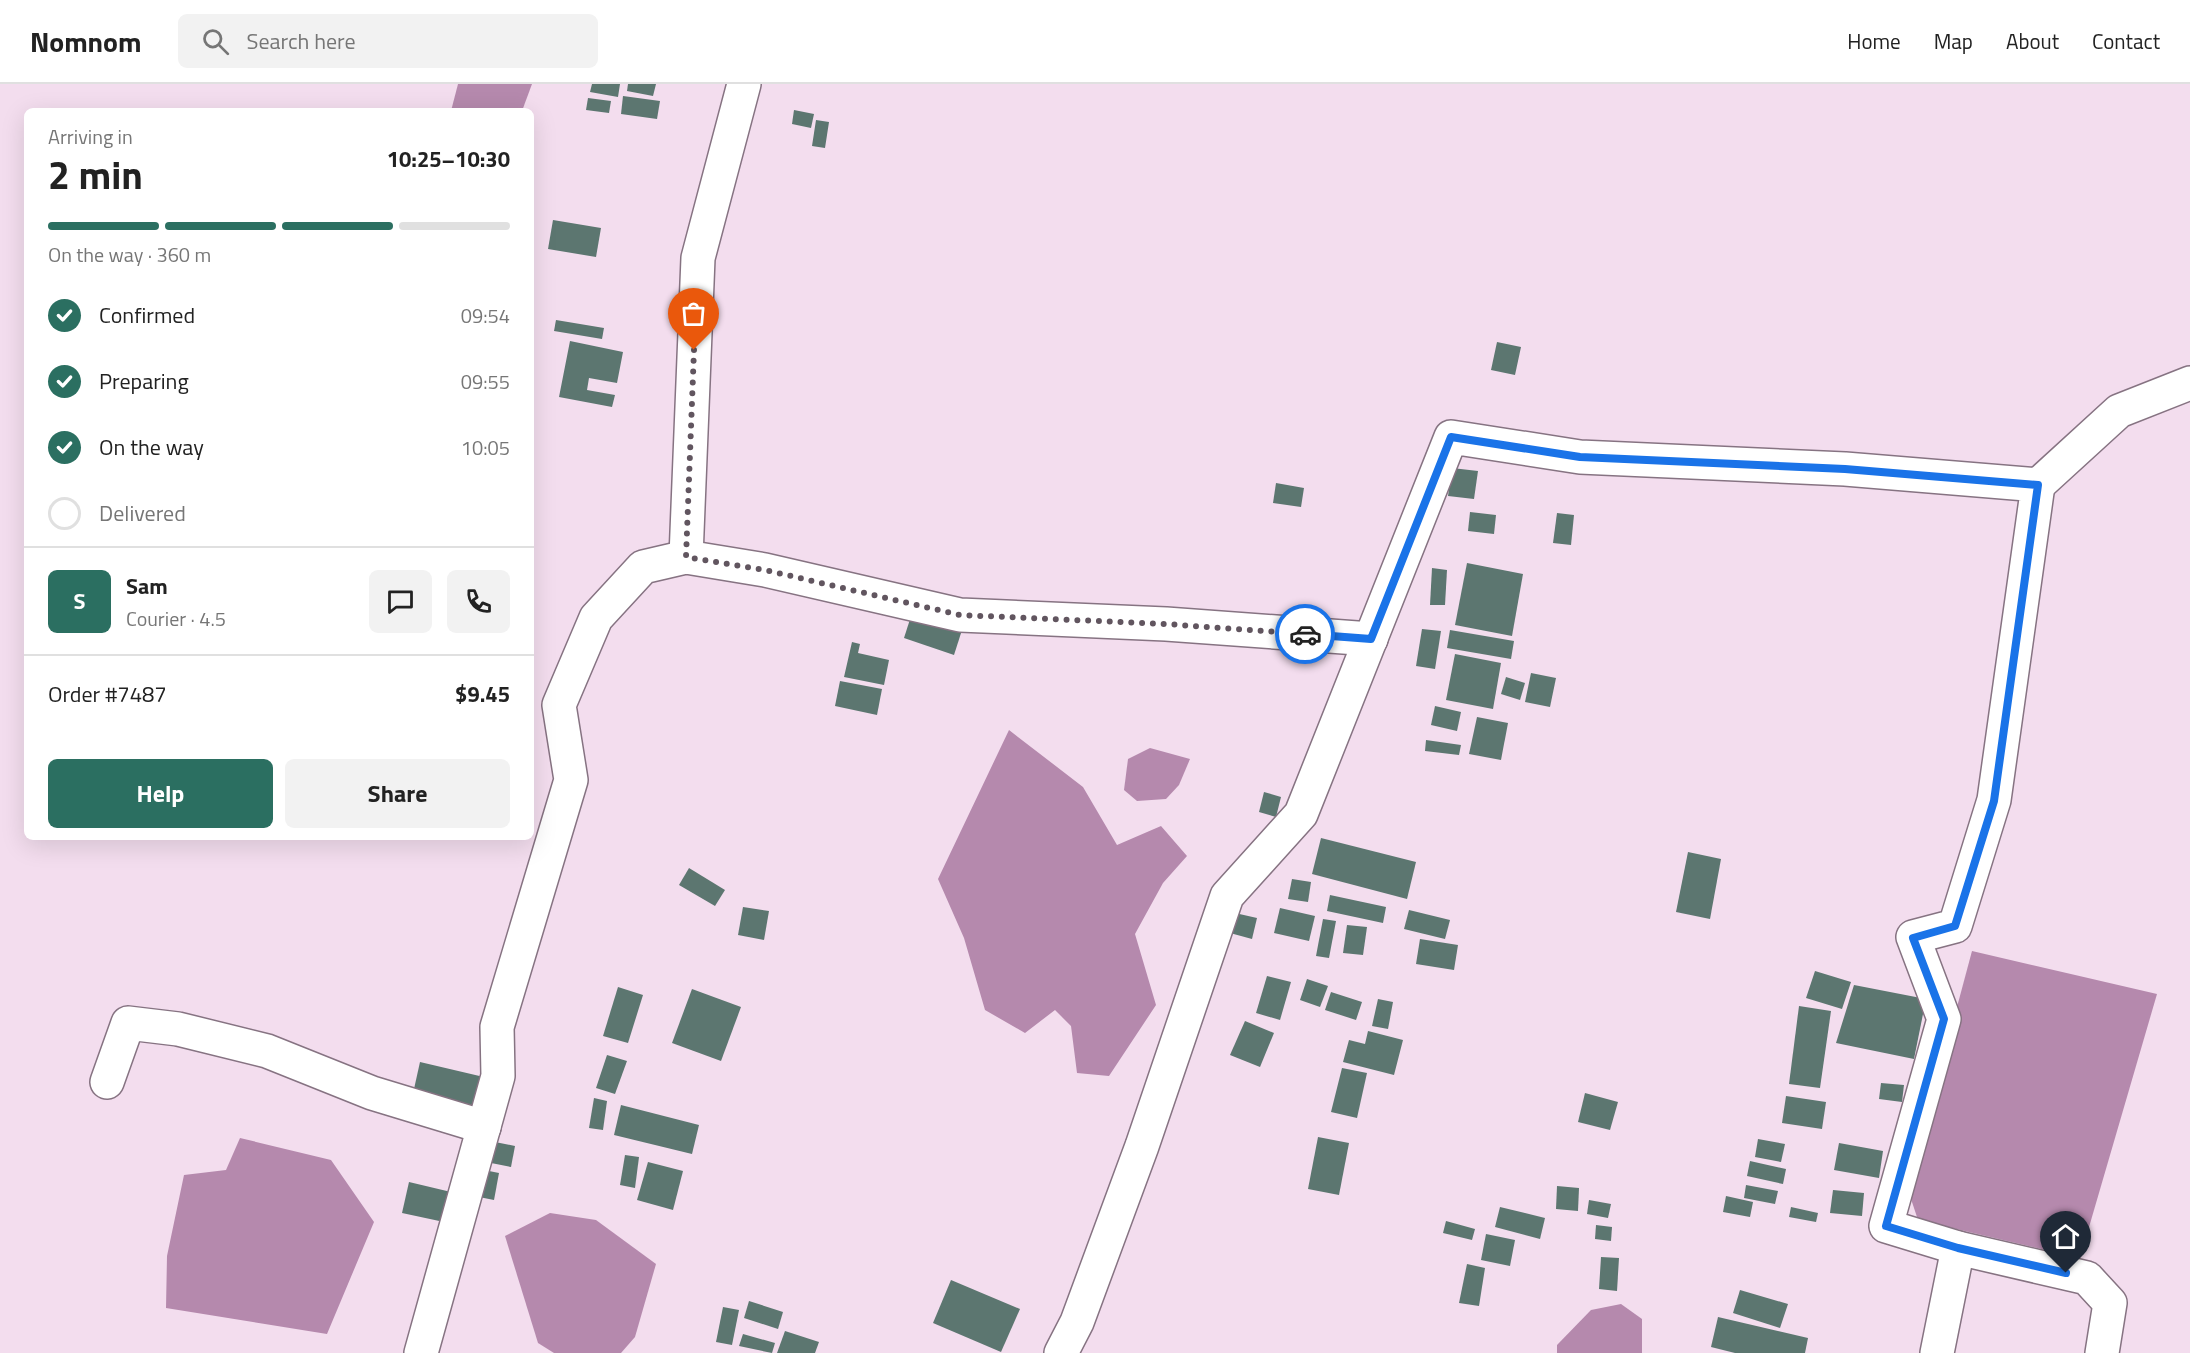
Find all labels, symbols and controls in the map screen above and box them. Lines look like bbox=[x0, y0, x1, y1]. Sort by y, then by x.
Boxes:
search box bbox=[178, 14, 598, 68]
text: Nomnom bbox=[30, 20, 142, 63]
text: Search here bbox=[247, 24, 356, 58]
icon: search bbox=[199, 25, 232, 58]
text: Home bbox=[1847, 25, 1901, 57]
text: Map bbox=[1934, 25, 1973, 57]
text: About bbox=[2006, 25, 2059, 57]
text: Contact bbox=[2092, 25, 2160, 57]
text: Arriving in bbox=[48, 121, 133, 152]
text: 10:25–10:30 bbox=[387, 142, 510, 176]
text: 2 min bbox=[48, 145, 143, 204]
text: On the way · 360 m bbox=[48, 239, 211, 270]
pin bbox=[668, 288, 719, 350]
icon: bag bbox=[677, 297, 710, 330]
text: Confirmed bbox=[99, 298, 195, 332]
icon: check bbox=[48, 299, 81, 332]
text: 09:54 bbox=[461, 300, 510, 331]
text: Preparing bbox=[99, 364, 189, 398]
icon: check bbox=[48, 365, 81, 398]
text: 09:55 bbox=[461, 366, 510, 397]
text: On the way bbox=[99, 430, 204, 464]
icon: check bbox=[48, 431, 81, 464]
text: 10:05 bbox=[461, 432, 510, 463]
text: Delivered bbox=[99, 496, 186, 530]
text: Sam bbox=[126, 569, 168, 603]
button: chat bbox=[369, 570, 432, 633]
button: phone bbox=[447, 570, 510, 633]
text: S bbox=[74, 584, 85, 618]
text: Courier · 4.5 bbox=[126, 603, 226, 634]
courier bbox=[1275, 604, 1335, 664]
icon: car bbox=[1289, 618, 1322, 651]
text: Order #7487 bbox=[48, 677, 167, 711]
text: $9.45 bbox=[455, 677, 510, 711]
button: Help bbox=[48, 759, 273, 828]
button: Share bbox=[285, 759, 510, 828]
pin bbox=[2040, 1211, 2091, 1273]
icon: home bbox=[2049, 1220, 2082, 1253]

